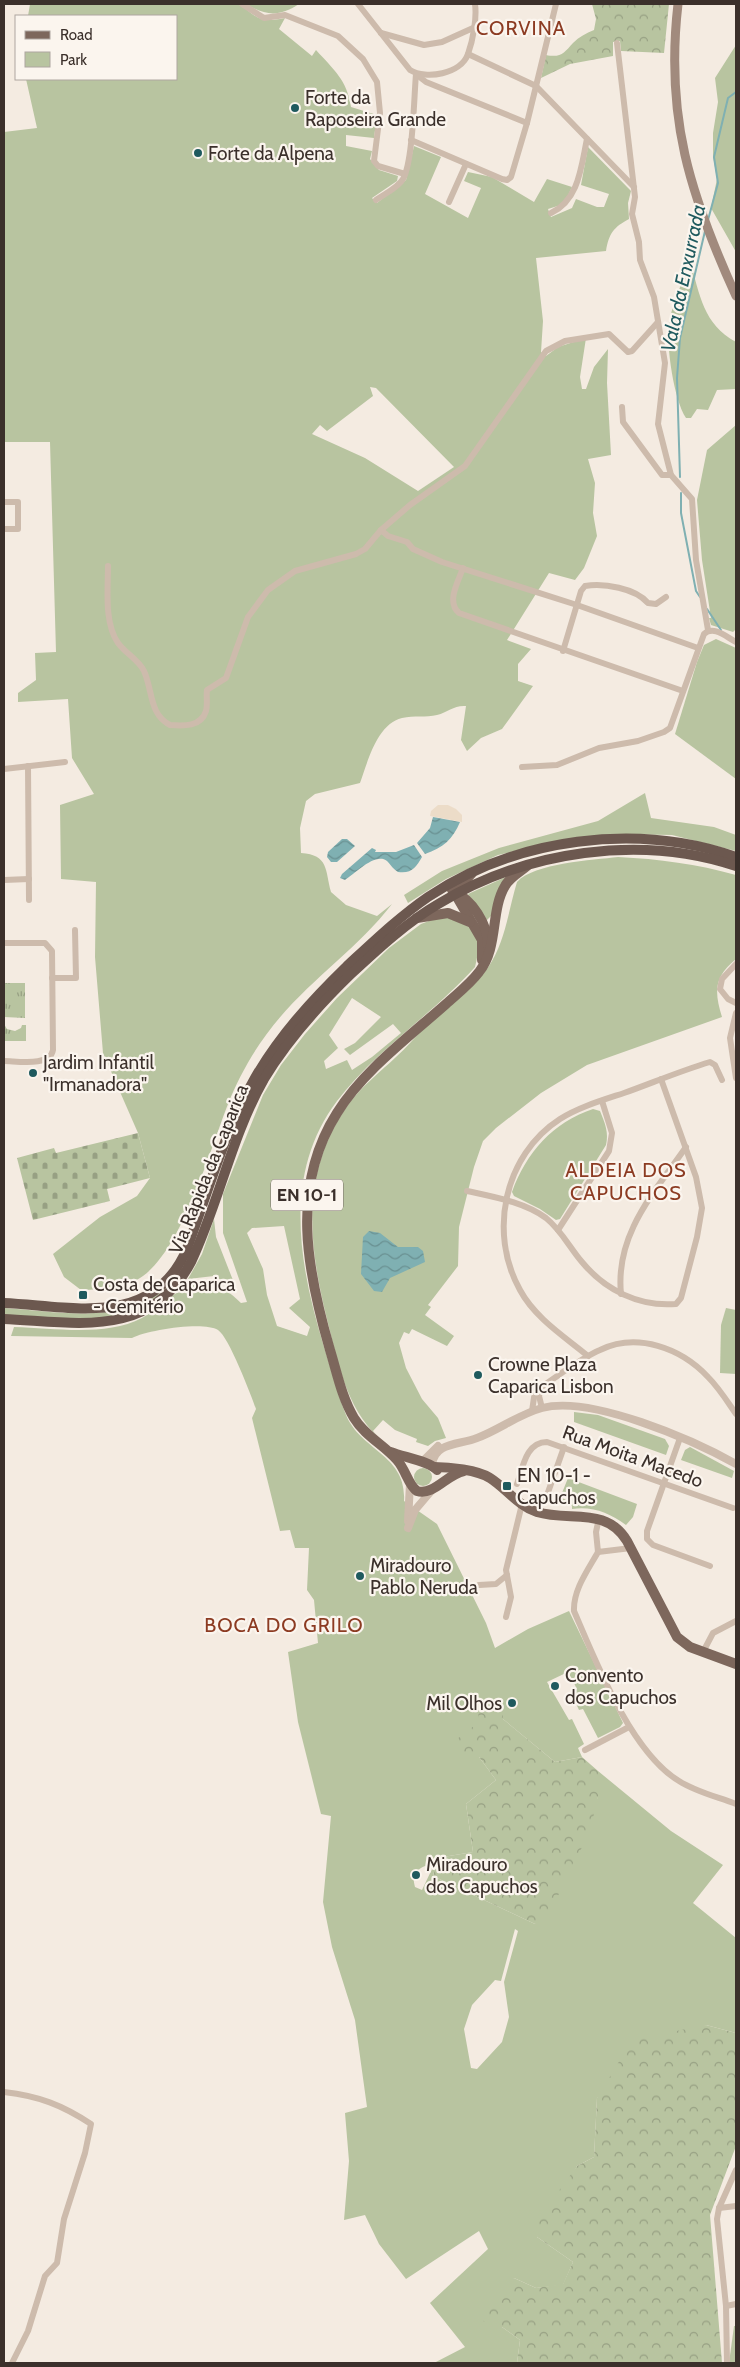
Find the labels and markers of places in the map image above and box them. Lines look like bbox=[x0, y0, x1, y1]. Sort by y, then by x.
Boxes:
place label: Forte da Raposeira Grande bbox=[305, 86, 446, 131]
marker: Forte da Raposeira Grande bbox=[289, 102, 301, 114]
place label: Forte da Alpena bbox=[208, 142, 334, 165]
marker: Forte da Alpena bbox=[192, 147, 204, 159]
place label: Jardim Infantil "Irmanadora" bbox=[42, 1051, 154, 1096]
marker: Jardim Infantil "Irmanadora" bbox=[27, 1067, 39, 1079]
place label: Costa de Caparica - Cemitério bbox=[93, 1273, 235, 1318]
marker: Costa de Caparica - Cemitério bbox=[77, 1289, 89, 1301]
place label: Crowne Plaza Caparica Lisbon bbox=[488, 1353, 614, 1398]
marker: Crowne Plaza Caparica Lisbon bbox=[472, 1369, 484, 1381]
place label: EN 10-1 - Capuchos bbox=[517, 1464, 596, 1509]
marker: EN 10-1 - Capuchos bbox=[501, 1480, 513, 1492]
place label: Miradouro Pablo Neruda bbox=[370, 1554, 478, 1599]
marker: Miradouro Pablo Neruda bbox=[354, 1570, 366, 1582]
place label: Convento dos Capuchos bbox=[565, 1664, 677, 1709]
marker: Convento dos Capuchos bbox=[549, 1680, 561, 1692]
place label: Mil Olhos bbox=[426, 1692, 502, 1715]
marker: Mil Olhos bbox=[506, 1697, 518, 1709]
place label: Miradouro dos Capuchos bbox=[426, 1853, 538, 1898]
marker: Miradouro dos Capuchos bbox=[410, 1869, 422, 1881]

